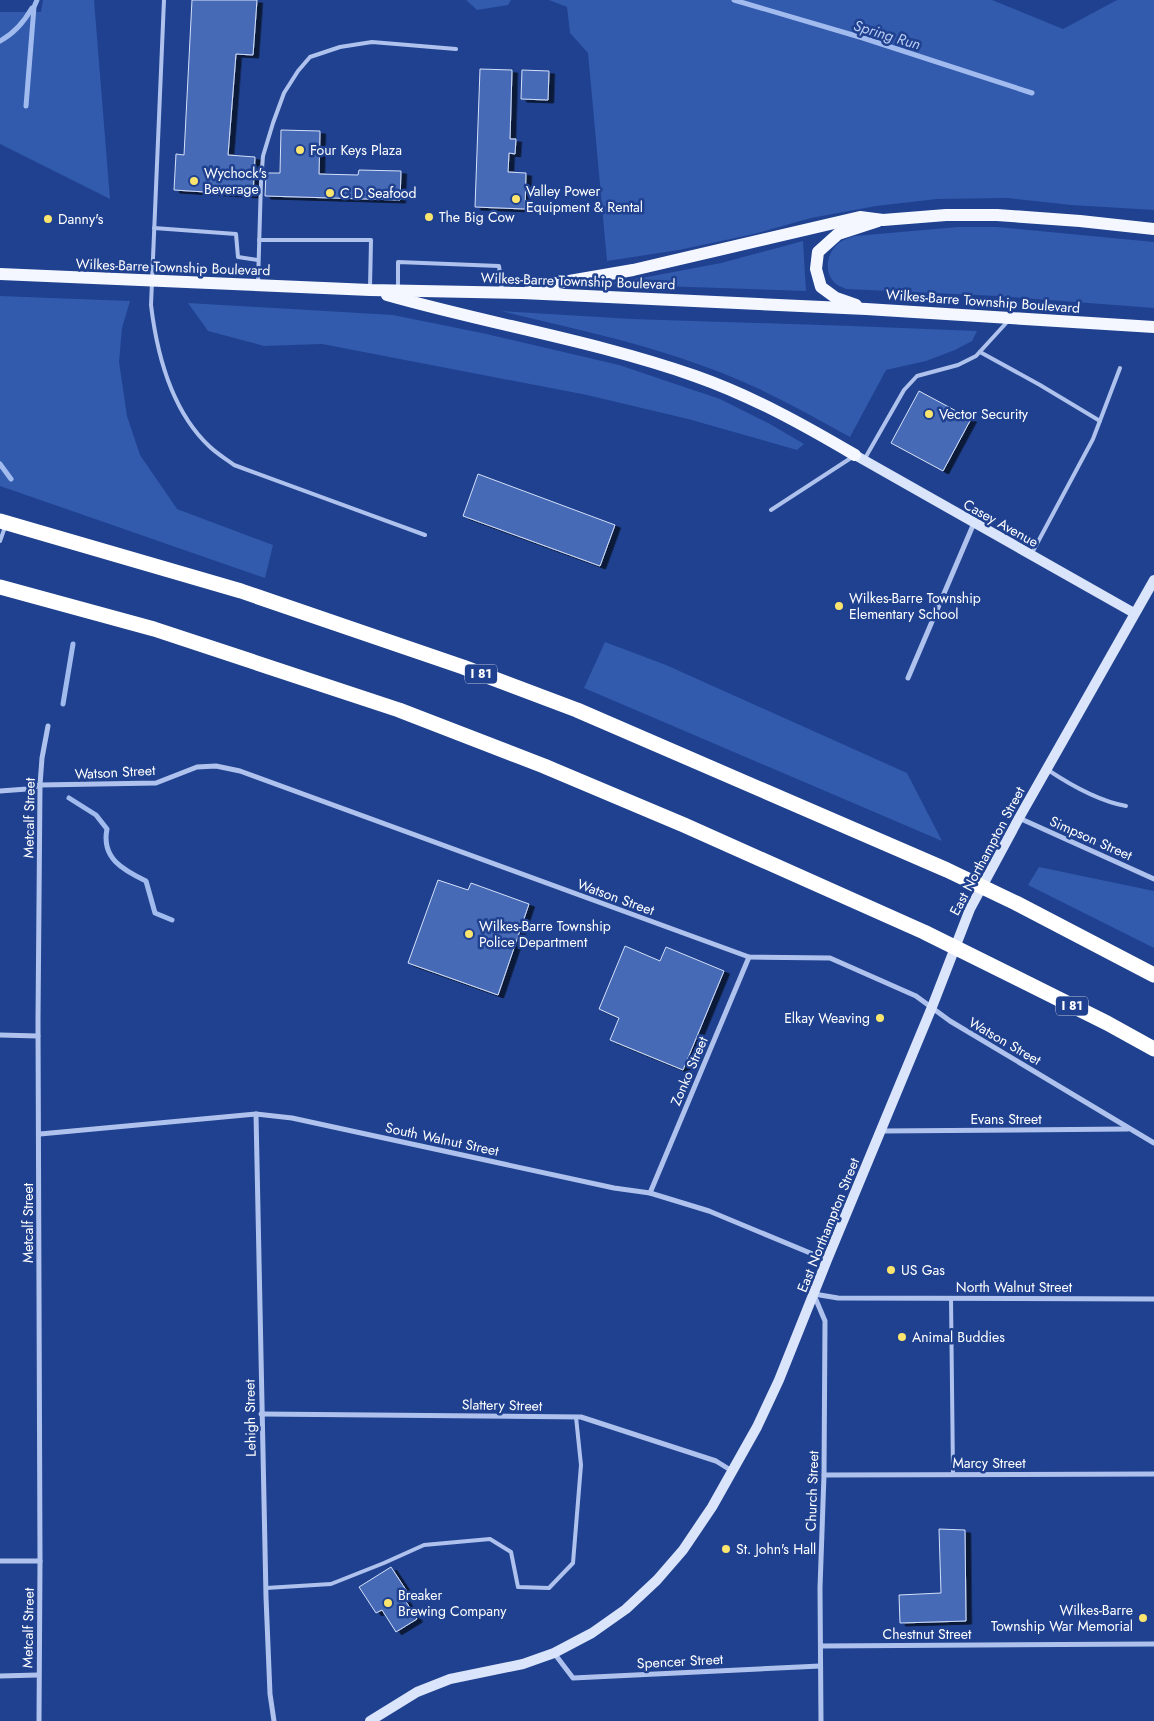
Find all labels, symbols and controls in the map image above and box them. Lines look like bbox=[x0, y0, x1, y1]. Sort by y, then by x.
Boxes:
water label: Spring Run bbox=[851, 14, 923, 56]
place label: Four Keys Plaza bbox=[310, 140, 402, 160]
marker: Four Keys Plaza bbox=[294, 144, 306, 156]
place label: Wychock's Beverage bbox=[204, 163, 267, 199]
marker: Wychock's Beverage bbox=[188, 175, 200, 187]
place label: Valley Power Equipment & Rental bbox=[526, 181, 643, 217]
place label: C D Seafood bbox=[340, 183, 416, 203]
marker: C D Seafood bbox=[324, 187, 336, 199]
marker: Valley Power Equipment & Rental bbox=[510, 193, 522, 205]
place label: The Big Cow bbox=[439, 207, 515, 227]
place label: Danny's bbox=[58, 209, 104, 229]
marker: The Big Cow bbox=[423, 211, 435, 223]
marker: Danny's bbox=[42, 213, 54, 225]
street label: Wilkes-Barre Township Boulevard bbox=[75, 254, 271, 280]
street label: Wilkes-Barre Township Boulevard bbox=[480, 268, 676, 294]
street label: Wilkes-Barre Township Boulevard bbox=[885, 284, 1081, 318]
place label: Vector Security bbox=[939, 404, 1029, 424]
marker: Vector Security bbox=[923, 408, 935, 420]
street label: Casey Avenue bbox=[960, 494, 1042, 552]
place label: Wilkes-Barre Township Elementary School bbox=[849, 588, 981, 624]
marker: Wilkes-Barre Township Elementary School bbox=[833, 600, 845, 612]
road number: I 81 bbox=[465, 664, 497, 684]
street label: Watson Street bbox=[74, 760, 157, 784]
street label: Metcalf Street bbox=[18, 777, 40, 858]
street label: East Northampton Street bbox=[945, 783, 1030, 919]
street label: Simpson Street bbox=[1047, 811, 1136, 865]
street label: Watson Street bbox=[575, 874, 658, 920]
place label: Wilkes-Barre Township Police Department bbox=[479, 916, 611, 952]
marker: Wilkes-Barre Township Police Department bbox=[463, 928, 475, 940]
road number: I 81 bbox=[1056, 996, 1088, 1016]
place label: Elkay Weaving bbox=[784, 1008, 870, 1028]
marker: Elkay Weaving bbox=[874, 1012, 886, 1024]
street label: Watson Street bbox=[965, 1012, 1046, 1070]
street label: Zonko Street bbox=[665, 1033, 713, 1109]
street label: Evans Street bbox=[970, 1109, 1042, 1129]
street label: South Walnut Street bbox=[383, 1117, 501, 1161]
street label: East Northampton Street bbox=[792, 1154, 864, 1295]
street label: Metcalf Street bbox=[18, 1182, 38, 1263]
place label: US Gas bbox=[901, 1260, 945, 1280]
marker: US Gas bbox=[885, 1264, 897, 1276]
street label: North Walnut Street bbox=[956, 1277, 1073, 1297]
place label: Animal Buddies bbox=[912, 1327, 1005, 1347]
marker: Animal Buddies bbox=[896, 1331, 908, 1343]
street label: Lehigh Street bbox=[239, 1378, 261, 1457]
street label: Slattery Street bbox=[462, 1394, 543, 1416]
street label: Church Street bbox=[801, 1450, 823, 1532]
street label: Marcy Street bbox=[952, 1453, 1026, 1473]
place label: St. John's Hall bbox=[736, 1539, 816, 1559]
marker: St. John's Hall bbox=[720, 1543, 732, 1555]
place label: Breaker Brewing Company bbox=[398, 1585, 507, 1621]
street label: Metcalf Street bbox=[17, 1587, 39, 1668]
marker: Breaker Brewing Company bbox=[382, 1597, 394, 1609]
place label: Wilkes-Barre Township War Memorial bbox=[991, 1600, 1133, 1636]
marker: Wilkes-Barre Township War Memorial bbox=[1137, 1612, 1149, 1624]
street label: Chestnut Street bbox=[883, 1624, 972, 1644]
street label: Spencer Street bbox=[636, 1649, 724, 1673]

